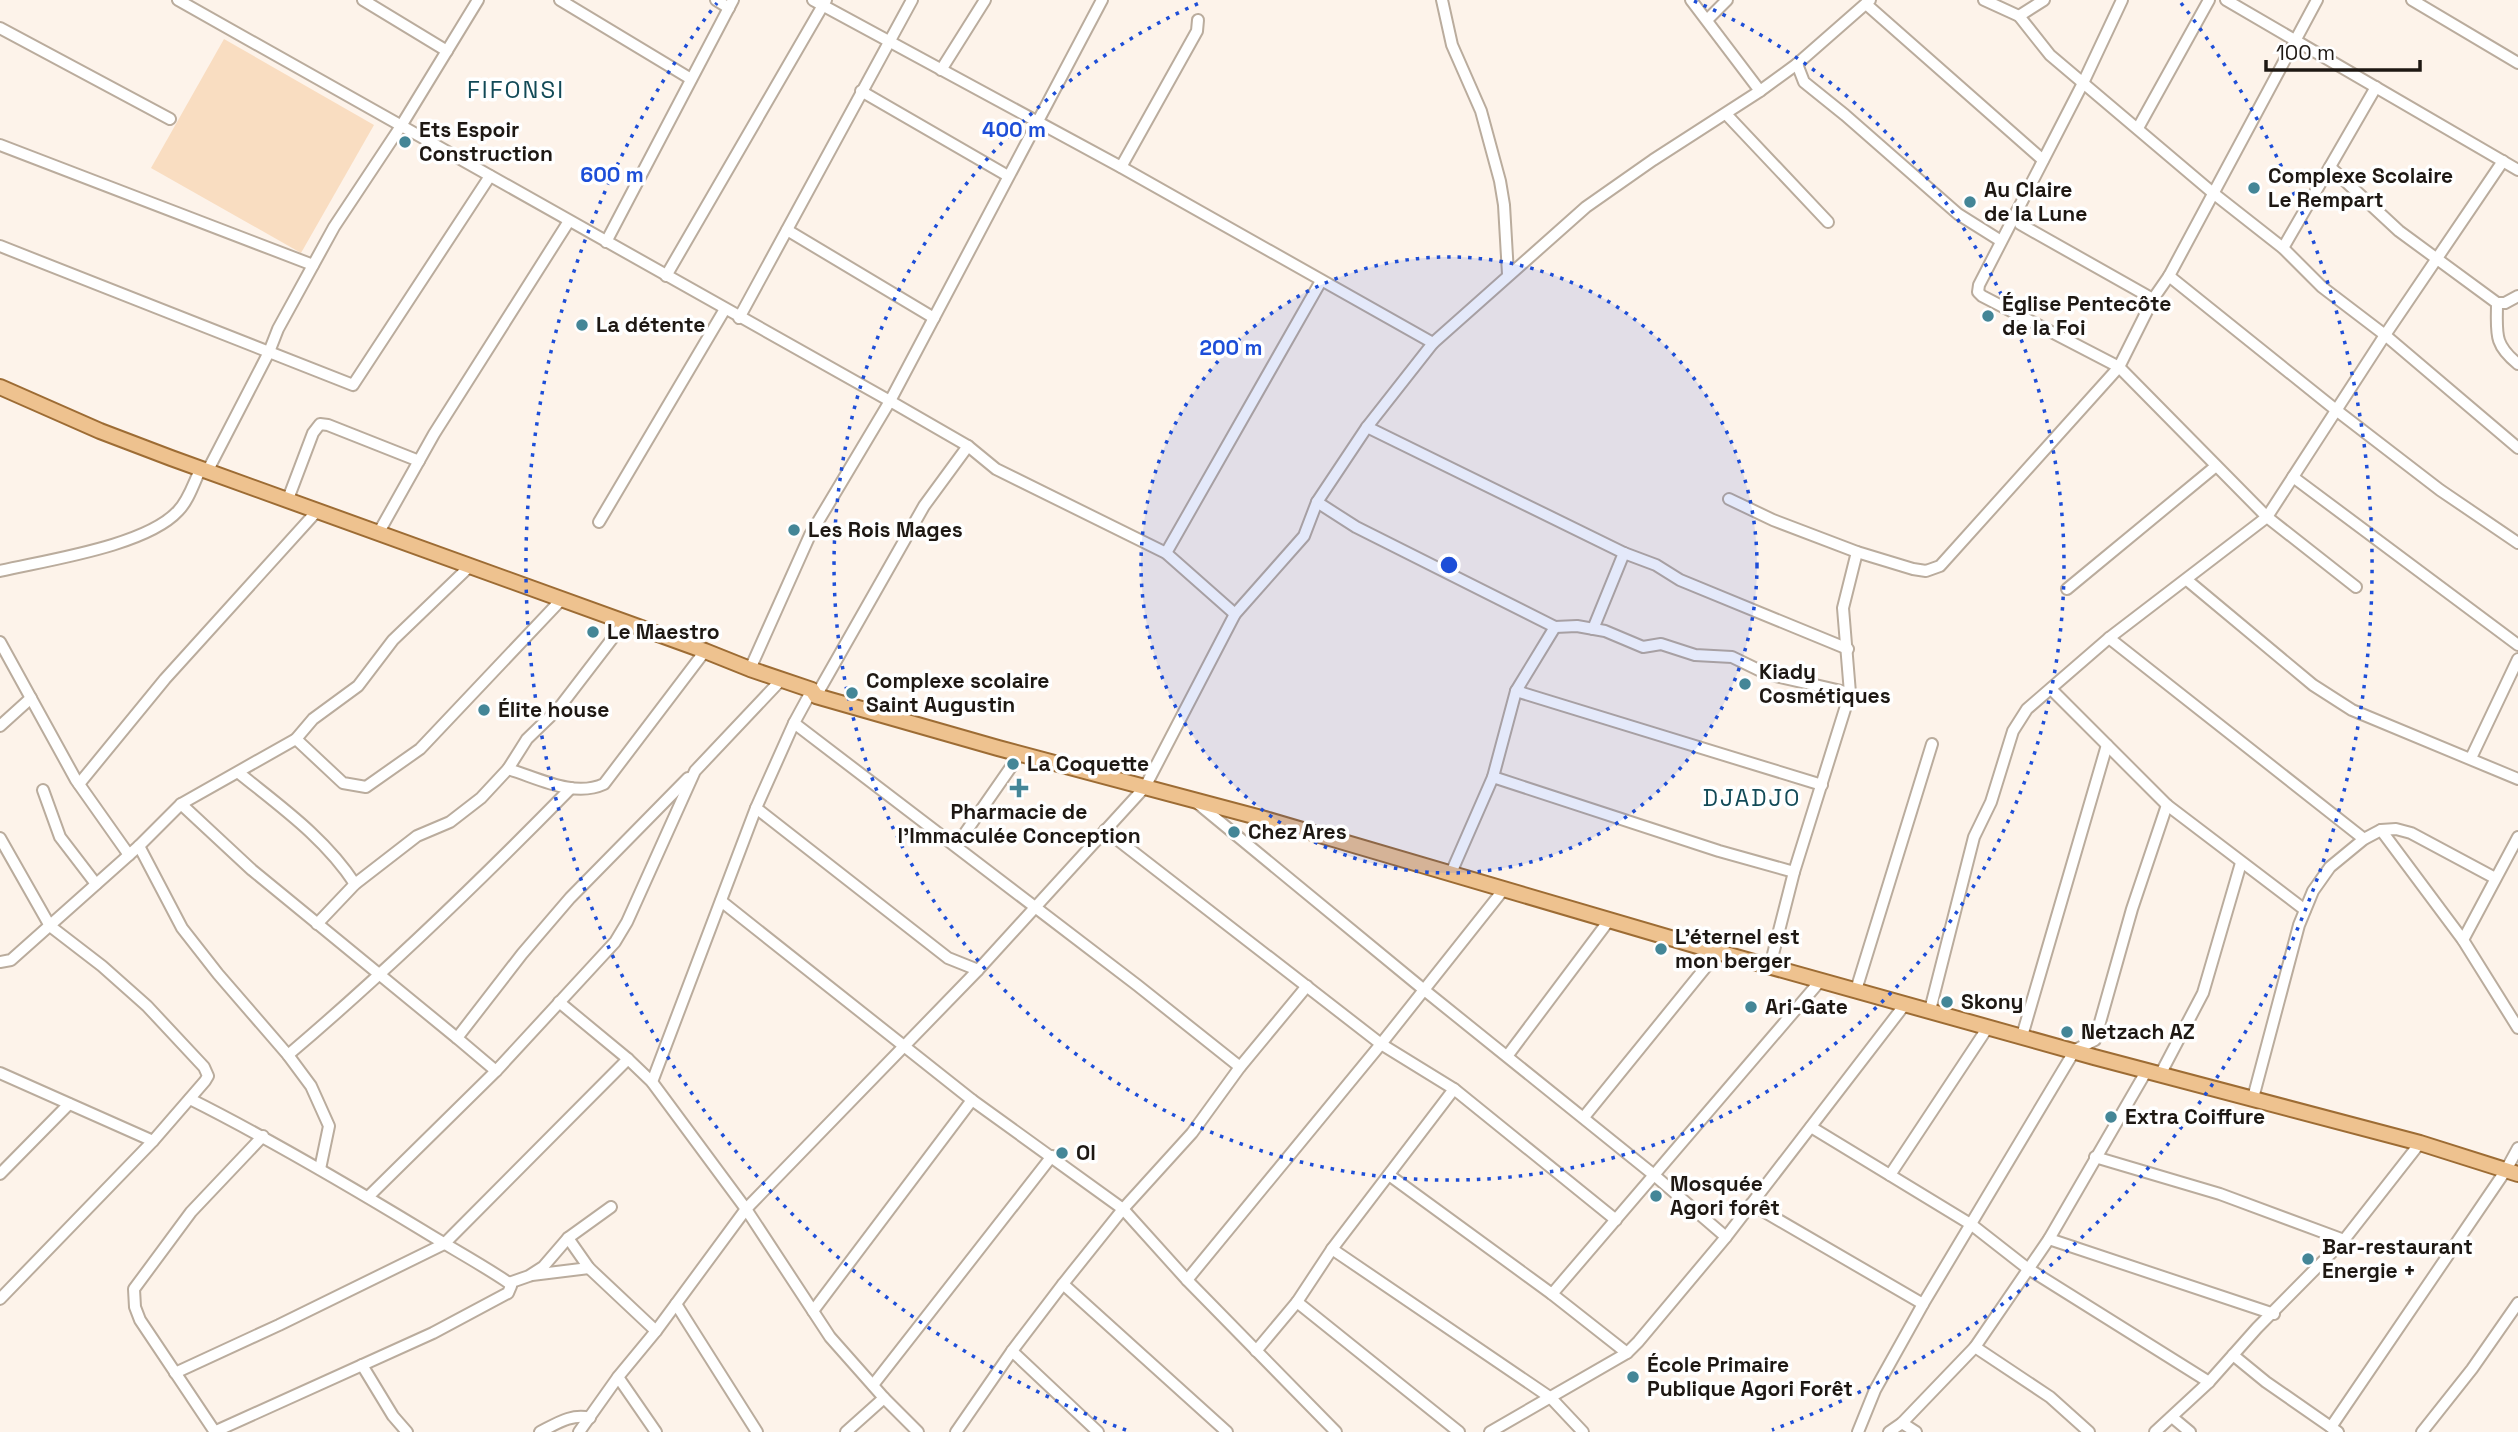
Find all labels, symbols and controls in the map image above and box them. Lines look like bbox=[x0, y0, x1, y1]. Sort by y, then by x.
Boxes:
scale bar bbox=[2266, 28, 2420, 72]
text: 100 m bbox=[2276, 39, 2335, 66]
district label: FIFONSI bbox=[467, 74, 565, 105]
place label: Ets Espoir Construction bbox=[419, 116, 553, 167]
text: 400 m bbox=[982, 116, 1046, 143]
marker: Ets Espoir Construction bbox=[397, 134, 413, 150]
text: 600 m bbox=[580, 161, 644, 188]
place label: Complexe Scolaire Le Rempart bbox=[2268, 162, 2453, 213]
place label: Au Claire de la Lune bbox=[1984, 176, 2087, 227]
marker: Complexe Scolaire Le Rempart bbox=[2246, 180, 2262, 196]
marker: Au Claire de la Lune bbox=[1962, 194, 1978, 210]
place label: Église Pentecôte de la Foi bbox=[2002, 290, 2171, 341]
marker: Église Pentecôte de la Foi bbox=[1980, 308, 1996, 324]
place label: La détente bbox=[596, 311, 705, 338]
marker: La détente bbox=[574, 317, 590, 333]
text: 200 m bbox=[1200, 334, 1262, 361]
place label: Les Rois Mages bbox=[808, 516, 963, 543]
marker: Les Rois Mages bbox=[786, 522, 802, 538]
centre of rings bbox=[1437, 553, 1461, 577]
place label: Le Maestro bbox=[607, 618, 720, 645]
marker: Le Maestro bbox=[585, 624, 601, 640]
place label: Kiady Cosmétiques bbox=[1759, 658, 1891, 709]
place label: Complexe scolaire Saint Augustin bbox=[866, 667, 1049, 718]
marker: Kiady Cosmétiques bbox=[1737, 676, 1753, 692]
marker: Complexe scolaire Saint Augustin bbox=[844, 685, 860, 701]
place label: Élite house bbox=[498, 696, 609, 723]
marker: Élite house bbox=[476, 702, 492, 718]
place label: La Coquette bbox=[1027, 750, 1149, 777]
marker: La Coquette bbox=[1005, 756, 1021, 772]
marker: Pharmacie de l'Immaculée Conception bbox=[1011, 780, 1027, 796]
district label: DJADJO bbox=[1703, 783, 1801, 813]
place label: Pharmacie de l'Immaculée Conception bbox=[897, 798, 1141, 849]
place label: Chez Ares bbox=[1248, 818, 1347, 845]
marker: Chez Ares bbox=[1226, 824, 1242, 840]
place label: L'éternel est mon berger bbox=[1675, 923, 1800, 974]
marker: L'éternel est mon berger bbox=[1653, 941, 1669, 957]
place label: Skony bbox=[1961, 988, 2024, 1015]
place label: Ari-Gate bbox=[1765, 993, 1848, 1020]
marker: Skony bbox=[1939, 994, 1955, 1010]
marker: Ari-Gate bbox=[1743, 999, 1759, 1015]
place label: Netzach AZ bbox=[2081, 1018, 2195, 1045]
marker: Netzach AZ bbox=[2059, 1024, 2075, 1040]
place label: Extra Coiffure bbox=[2125, 1103, 2265, 1130]
marker: Extra Coiffure bbox=[2103, 1109, 2119, 1125]
place label: Ol bbox=[1076, 1139, 1096, 1166]
marker: Ol bbox=[1054, 1145, 1070, 1161]
place label: Mosquée Agori forêt bbox=[1670, 1170, 1780, 1221]
marker: Mosquée Agori forêt bbox=[1648, 1188, 1664, 1204]
place label: Bar-restaurant Energie + bbox=[2322, 1233, 2473, 1284]
marker: Bar-restaurant Energie + bbox=[2300, 1251, 2316, 1267]
place label: École Primaire Publique Agori Forêt bbox=[1647, 1351, 1853, 1402]
marker: École Primaire Publique Agori Forêt bbox=[1625, 1369, 1641, 1385]

